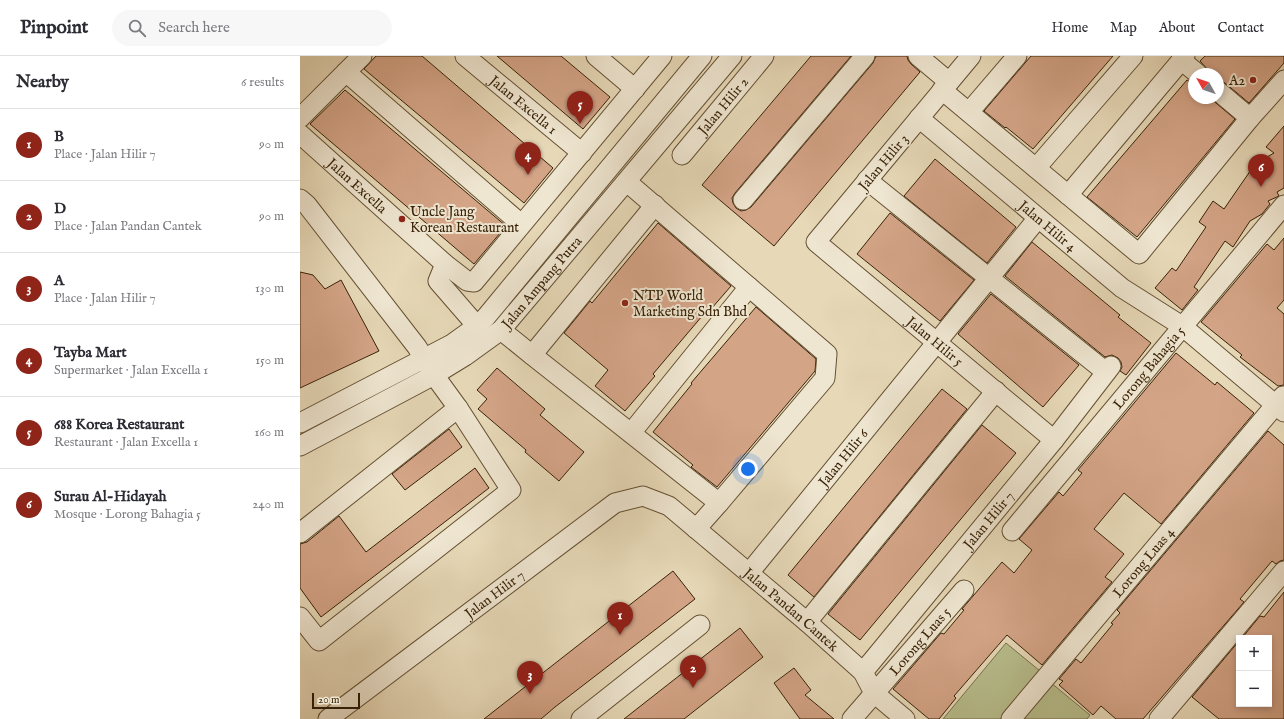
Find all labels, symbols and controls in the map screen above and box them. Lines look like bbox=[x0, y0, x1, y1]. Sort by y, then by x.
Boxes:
search box bbox=[112, 10, 392, 46]
text: Pinpoint bbox=[20, 16, 88, 40]
icon: search bbox=[126, 17, 148, 39]
text: Search here bbox=[158, 18, 230, 37]
text: Home bbox=[1052, 19, 1088, 37]
text: Map bbox=[1110, 19, 1137, 37]
text: About bbox=[1159, 19, 1195, 37]
text: Contact bbox=[1217, 19, 1264, 37]
north arrow bbox=[1188, 68, 1224, 104]
street label: Jalan Excella 1 bbox=[484, 71, 560, 139]
text: Nearby bbox=[16, 72, 69, 93]
place label: A2 bbox=[1228, 72, 1245, 90]
street label: Jalan Hilir 2 bbox=[693, 73, 753, 141]
text: 6 results bbox=[241, 74, 284, 91]
marker: A2 bbox=[1248, 75, 1258, 85]
pin: 5 bbox=[567, 91, 593, 124]
text: B bbox=[54, 127, 64, 146]
street label: Jalan Hilir 3 bbox=[854, 131, 913, 196]
text: 1 bbox=[27, 136, 31, 153]
text: 90 m bbox=[259, 136, 284, 153]
pin: 4 bbox=[515, 142, 541, 175]
text: Place · Jalan Hilir 7 bbox=[54, 146, 156, 163]
street label: Jalan Excella bbox=[321, 153, 391, 218]
pin: 6 bbox=[1248, 154, 1274, 187]
street label: Jalan Hilir 4 bbox=[1013, 196, 1080, 256]
text: D bbox=[54, 199, 66, 218]
place label: Uncle Jang Korean Restaurant bbox=[410, 203, 519, 237]
text: 2 bbox=[26, 208, 32, 225]
text: 90 m bbox=[259, 208, 284, 225]
marker: Uncle Jang Korean Restaurant bbox=[397, 214, 407, 224]
text: Place · Jalan Pandan Cantek bbox=[54, 218, 202, 235]
street label: Jalan Ampang Putra bbox=[497, 232, 587, 334]
text: A bbox=[54, 271, 64, 290]
text: 3 bbox=[27, 280, 31, 297]
text: 130 m bbox=[255, 280, 284, 297]
place label: NTP World Marketing Sdn Bhd bbox=[633, 287, 748, 321]
text: Place · Jalan Hilir 7 bbox=[54, 290, 156, 307]
marker: NTP World Marketing Sdn Bhd bbox=[620, 298, 630, 308]
street label: Jalan Hilir 5 bbox=[901, 312, 967, 371]
street label: Lorong Bahagia 5 bbox=[1109, 323, 1189, 413]
text: Tayba Mart bbox=[54, 343, 127, 362]
text: 4 bbox=[26, 352, 32, 369]
text: 150 m bbox=[255, 352, 284, 369]
text: Supermarket · Jalan Excella 1 bbox=[54, 362, 208, 379]
text: 688 Korea Restaurant bbox=[54, 415, 184, 434]
text: 5 bbox=[27, 424, 31, 441]
text: 160 m bbox=[254, 424, 284, 441]
street label: Jalan Hilir 6 bbox=[814, 425, 873, 492]
text: Restaurant · Jalan Excella 1 bbox=[54, 434, 198, 451]
your location bbox=[738, 459, 758, 479]
text: Surau Al-Hidayah bbox=[54, 487, 167, 506]
street label: Jalan Hilir 7 bbox=[959, 488, 1018, 555]
text: 6 bbox=[26, 496, 32, 513]
text: 240 m bbox=[252, 496, 284, 513]
text: Mosque · Lorong Bahagia 5 bbox=[54, 506, 201, 523]
street label: Lorong Luas 4 bbox=[1109, 524, 1179, 602]
street label: Jalan Pandan Cantek bbox=[738, 563, 842, 656]
street label: Jalan Hilir 7 bbox=[460, 566, 528, 624]
pin: 1 bbox=[607, 602, 633, 635]
street label: Lorong Luas 5 bbox=[886, 604, 955, 680]
map controls bbox=[1236, 635, 1272, 707]
button: + bbox=[1236, 635, 1272, 671]
pin: 2 bbox=[680, 655, 706, 688]
pin: 3 bbox=[517, 661, 543, 694]
button: − bbox=[1236, 671, 1272, 707]
scale bar bbox=[312, 691, 360, 710]
text: 20 m bbox=[318, 693, 339, 707]

